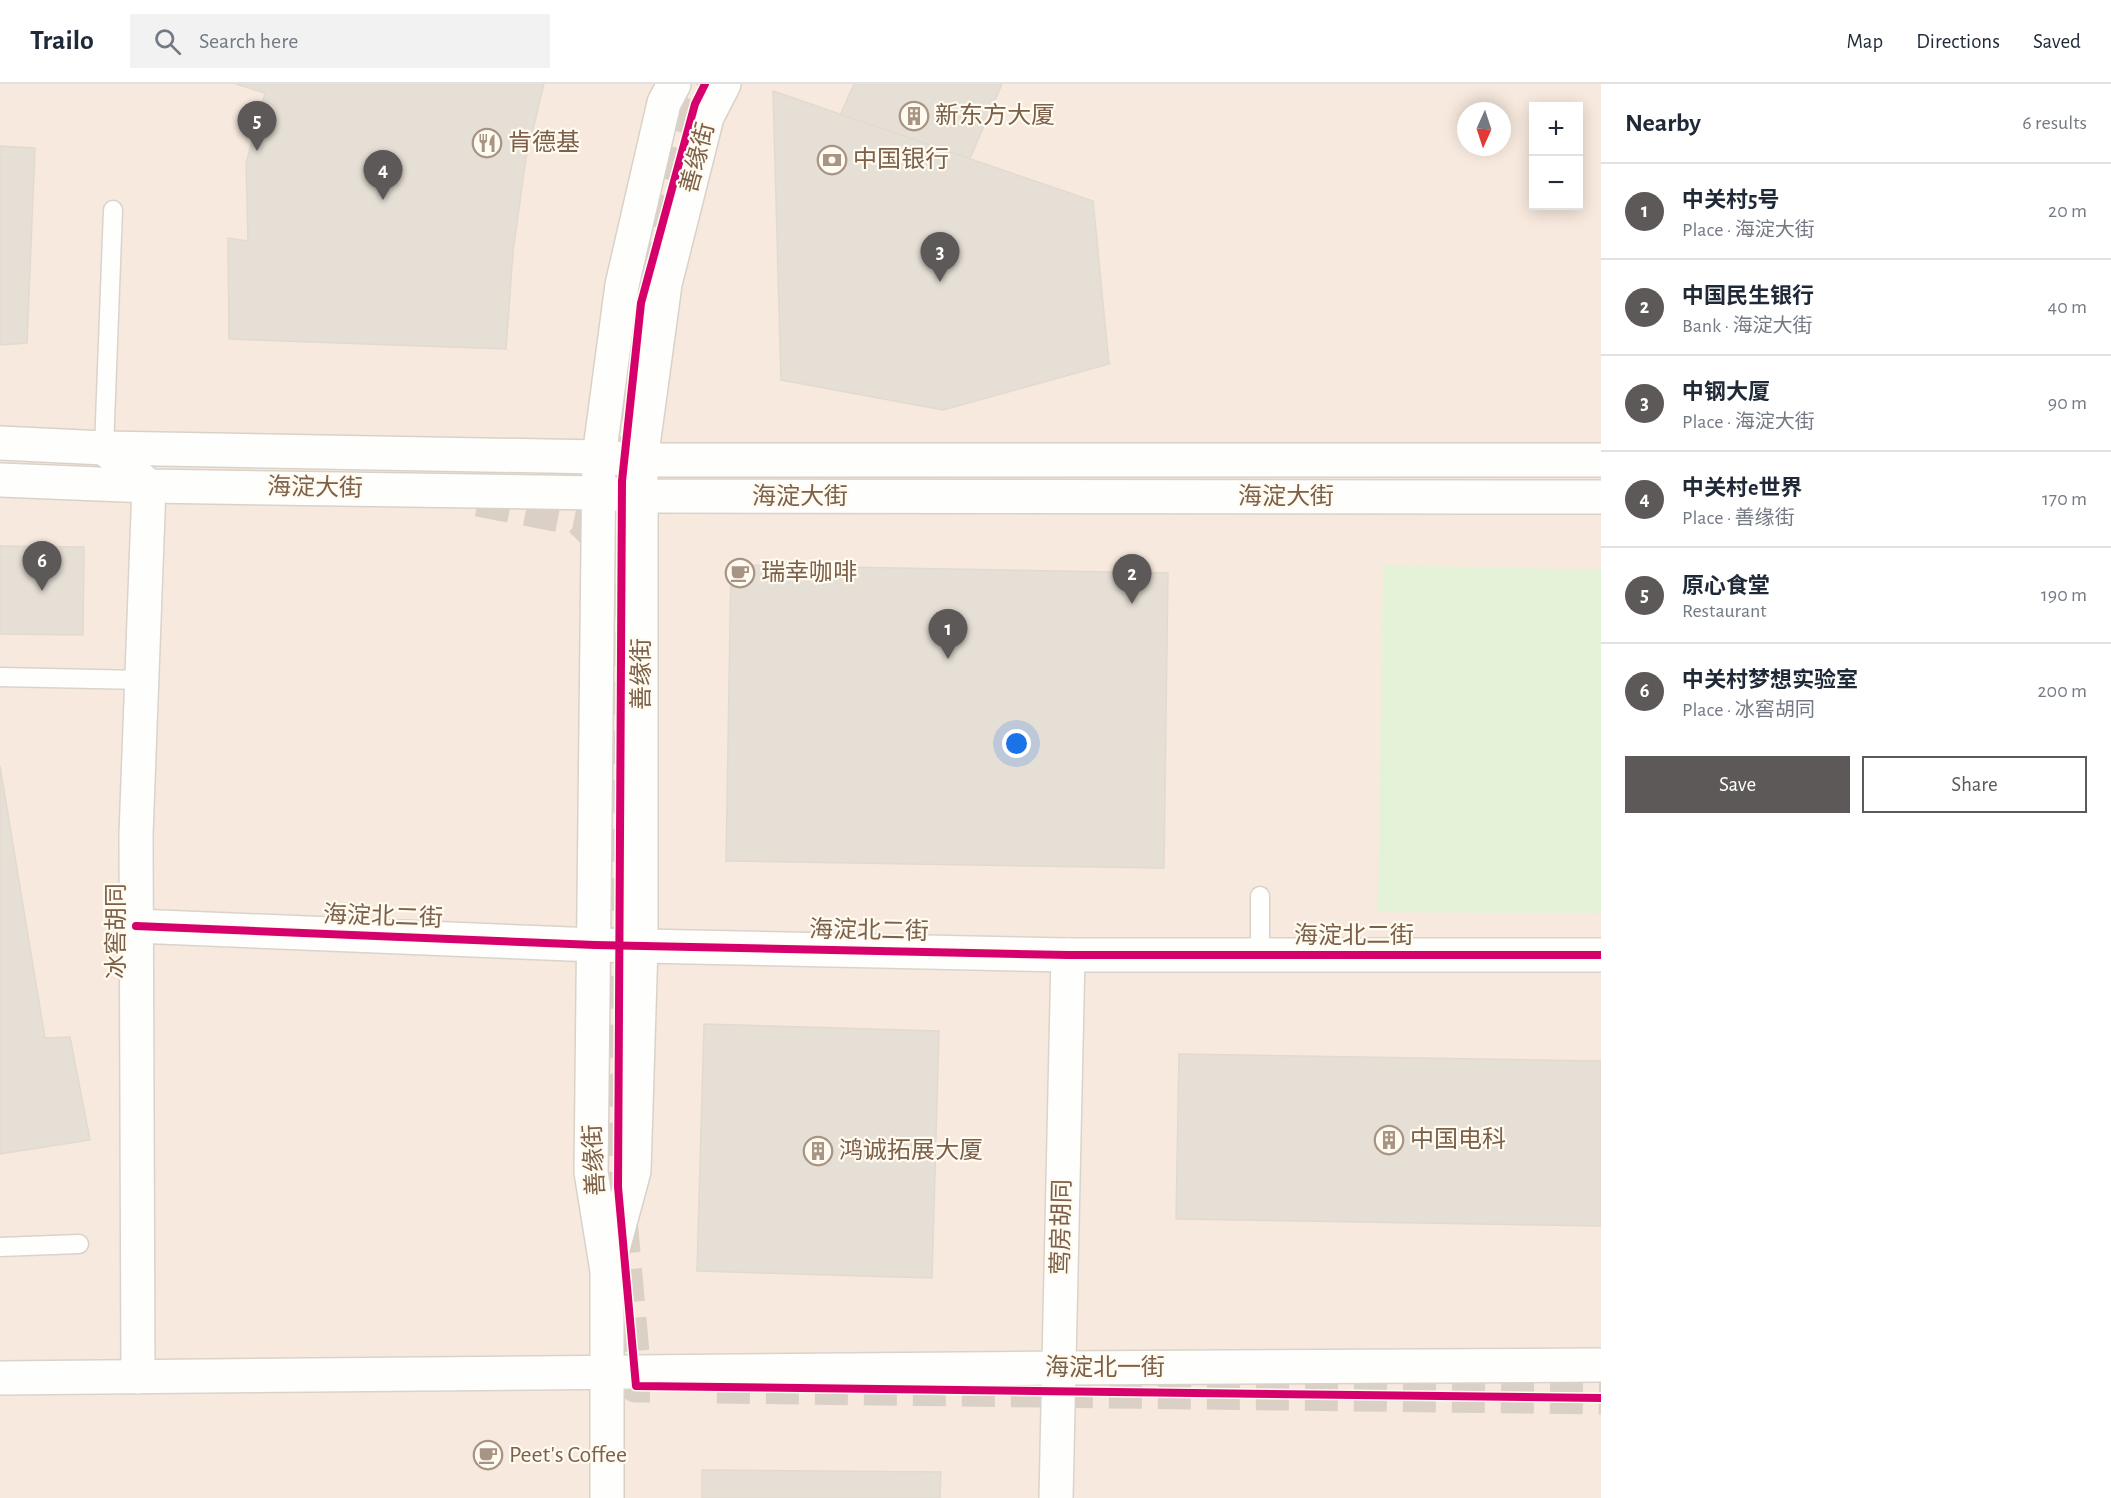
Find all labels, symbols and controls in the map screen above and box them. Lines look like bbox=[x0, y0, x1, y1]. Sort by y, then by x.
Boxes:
search box bbox=[130, 14, 550, 68]
icon: search bbox=[151, 25, 184, 58]
text: Trailo bbox=[30, 27, 94, 55]
text: Search here bbox=[199, 30, 298, 52]
text: Map bbox=[1847, 31, 1883, 52]
text: Directions bbox=[1916, 31, 2000, 52]
text: Saved bbox=[2033, 31, 2081, 52]
building icon: 新东方大厦 bbox=[898, 100, 930, 132]
pin: 5 bbox=[238, 101, 276, 151]
place label: 新东方大厦 bbox=[935, 102, 1055, 128]
north arrow bbox=[1457, 102, 1511, 156]
map controls bbox=[1529, 102, 1583, 210]
button: + bbox=[1529, 102, 1583, 156]
text: Nearby bbox=[1625, 110, 1701, 136]
text: 6 results bbox=[2022, 113, 2087, 133]
street label: 善缘街 bbox=[675, 120, 719, 196]
restaurant icon: 肯德基 bbox=[471, 127, 503, 159]
place label: 肯德基 bbox=[508, 129, 580, 155]
bank icon: 中国银行 bbox=[816, 144, 848, 176]
place label: 中国银行 bbox=[853, 146, 949, 172]
pin: 4 bbox=[364, 150, 403, 200]
button: − bbox=[1529, 156, 1583, 210]
text: 中关村5号 bbox=[1682, 189, 1780, 211]
text: 1 bbox=[1641, 201, 1648, 221]
text: 20 m bbox=[2048, 201, 2087, 221]
text: Place · 海淀大街 bbox=[1682, 220, 1815, 240]
pin: 3 bbox=[920, 232, 960, 282]
text: 中国民生银行 bbox=[1682, 285, 1814, 307]
text: 2 bbox=[1640, 297, 1649, 317]
text: 40 m bbox=[2048, 297, 2087, 317]
text: Bank · 海淀大街 bbox=[1682, 316, 1812, 336]
text: 中钢大厦 bbox=[1682, 381, 1770, 403]
text: 3 bbox=[1640, 393, 1649, 413]
text: 90 m bbox=[2048, 393, 2087, 413]
text: Place · 海淀大街 bbox=[1682, 412, 1815, 432]
street label: 海淀大街 bbox=[267, 473, 363, 501]
text: 中关村e世界 bbox=[1682, 477, 1802, 499]
street label: 海淀大街 bbox=[752, 483, 848, 509]
street label: 海淀大街 bbox=[1238, 483, 1334, 509]
text: 4 bbox=[1639, 489, 1650, 509]
text: 170 m bbox=[2042, 489, 2087, 509]
text: Place · 善缘街 bbox=[1682, 508, 1795, 528]
pin: 6 bbox=[22, 542, 62, 591]
pin: 2 bbox=[1112, 554, 1152, 604]
cafe icon: 瑞幸咖啡 bbox=[724, 557, 756, 589]
place label: 瑞幸咖啡 bbox=[761, 559, 857, 585]
text: 原心食堂 bbox=[1682, 575, 1770, 597]
text: 5 bbox=[1640, 585, 1649, 605]
text: 190 m bbox=[2041, 585, 2087, 605]
text: Restaurant bbox=[1682, 601, 1767, 621]
pin: 1 bbox=[928, 610, 968, 659]
street label: 善缘街 bbox=[628, 638, 654, 710]
text: 中关村梦想实验室 bbox=[1682, 669, 1858, 691]
text: 6 bbox=[1640, 681, 1649, 701]
text: 200 m bbox=[2037, 681, 2087, 701]
text: Place · 冰窖胡同 bbox=[1682, 700, 1815, 720]
your location bbox=[1002, 729, 1031, 758]
button: Save bbox=[1625, 756, 1850, 813]
button: Share bbox=[1862, 756, 2087, 813]
street label: 冰窖胡同 bbox=[103, 883, 129, 979]
street label: 海淀北二街 bbox=[323, 901, 443, 931]
street label: 海淀北二街 bbox=[809, 916, 929, 944]
street label: 海淀北二街 bbox=[1294, 922, 1414, 948]
street label: 善缘街 bbox=[579, 1123, 609, 1197]
building icon: 中国电科 bbox=[1373, 1124, 1405, 1156]
place label: 中国电科 bbox=[1410, 1126, 1506, 1152]
building icon: 鸿诚拓展大厦 bbox=[802, 1135, 834, 1167]
place label: 鸿诚拓展大厦 bbox=[839, 1137, 983, 1163]
street label: 莺房胡同 bbox=[1047, 1179, 1075, 1275]
street label: 海淀北一街 bbox=[1045, 1354, 1165, 1380]
cafe icon: Peet's Coffee bbox=[472, 1439, 504, 1471]
place label: Peet's Coffee bbox=[509, 1443, 627, 1467]

